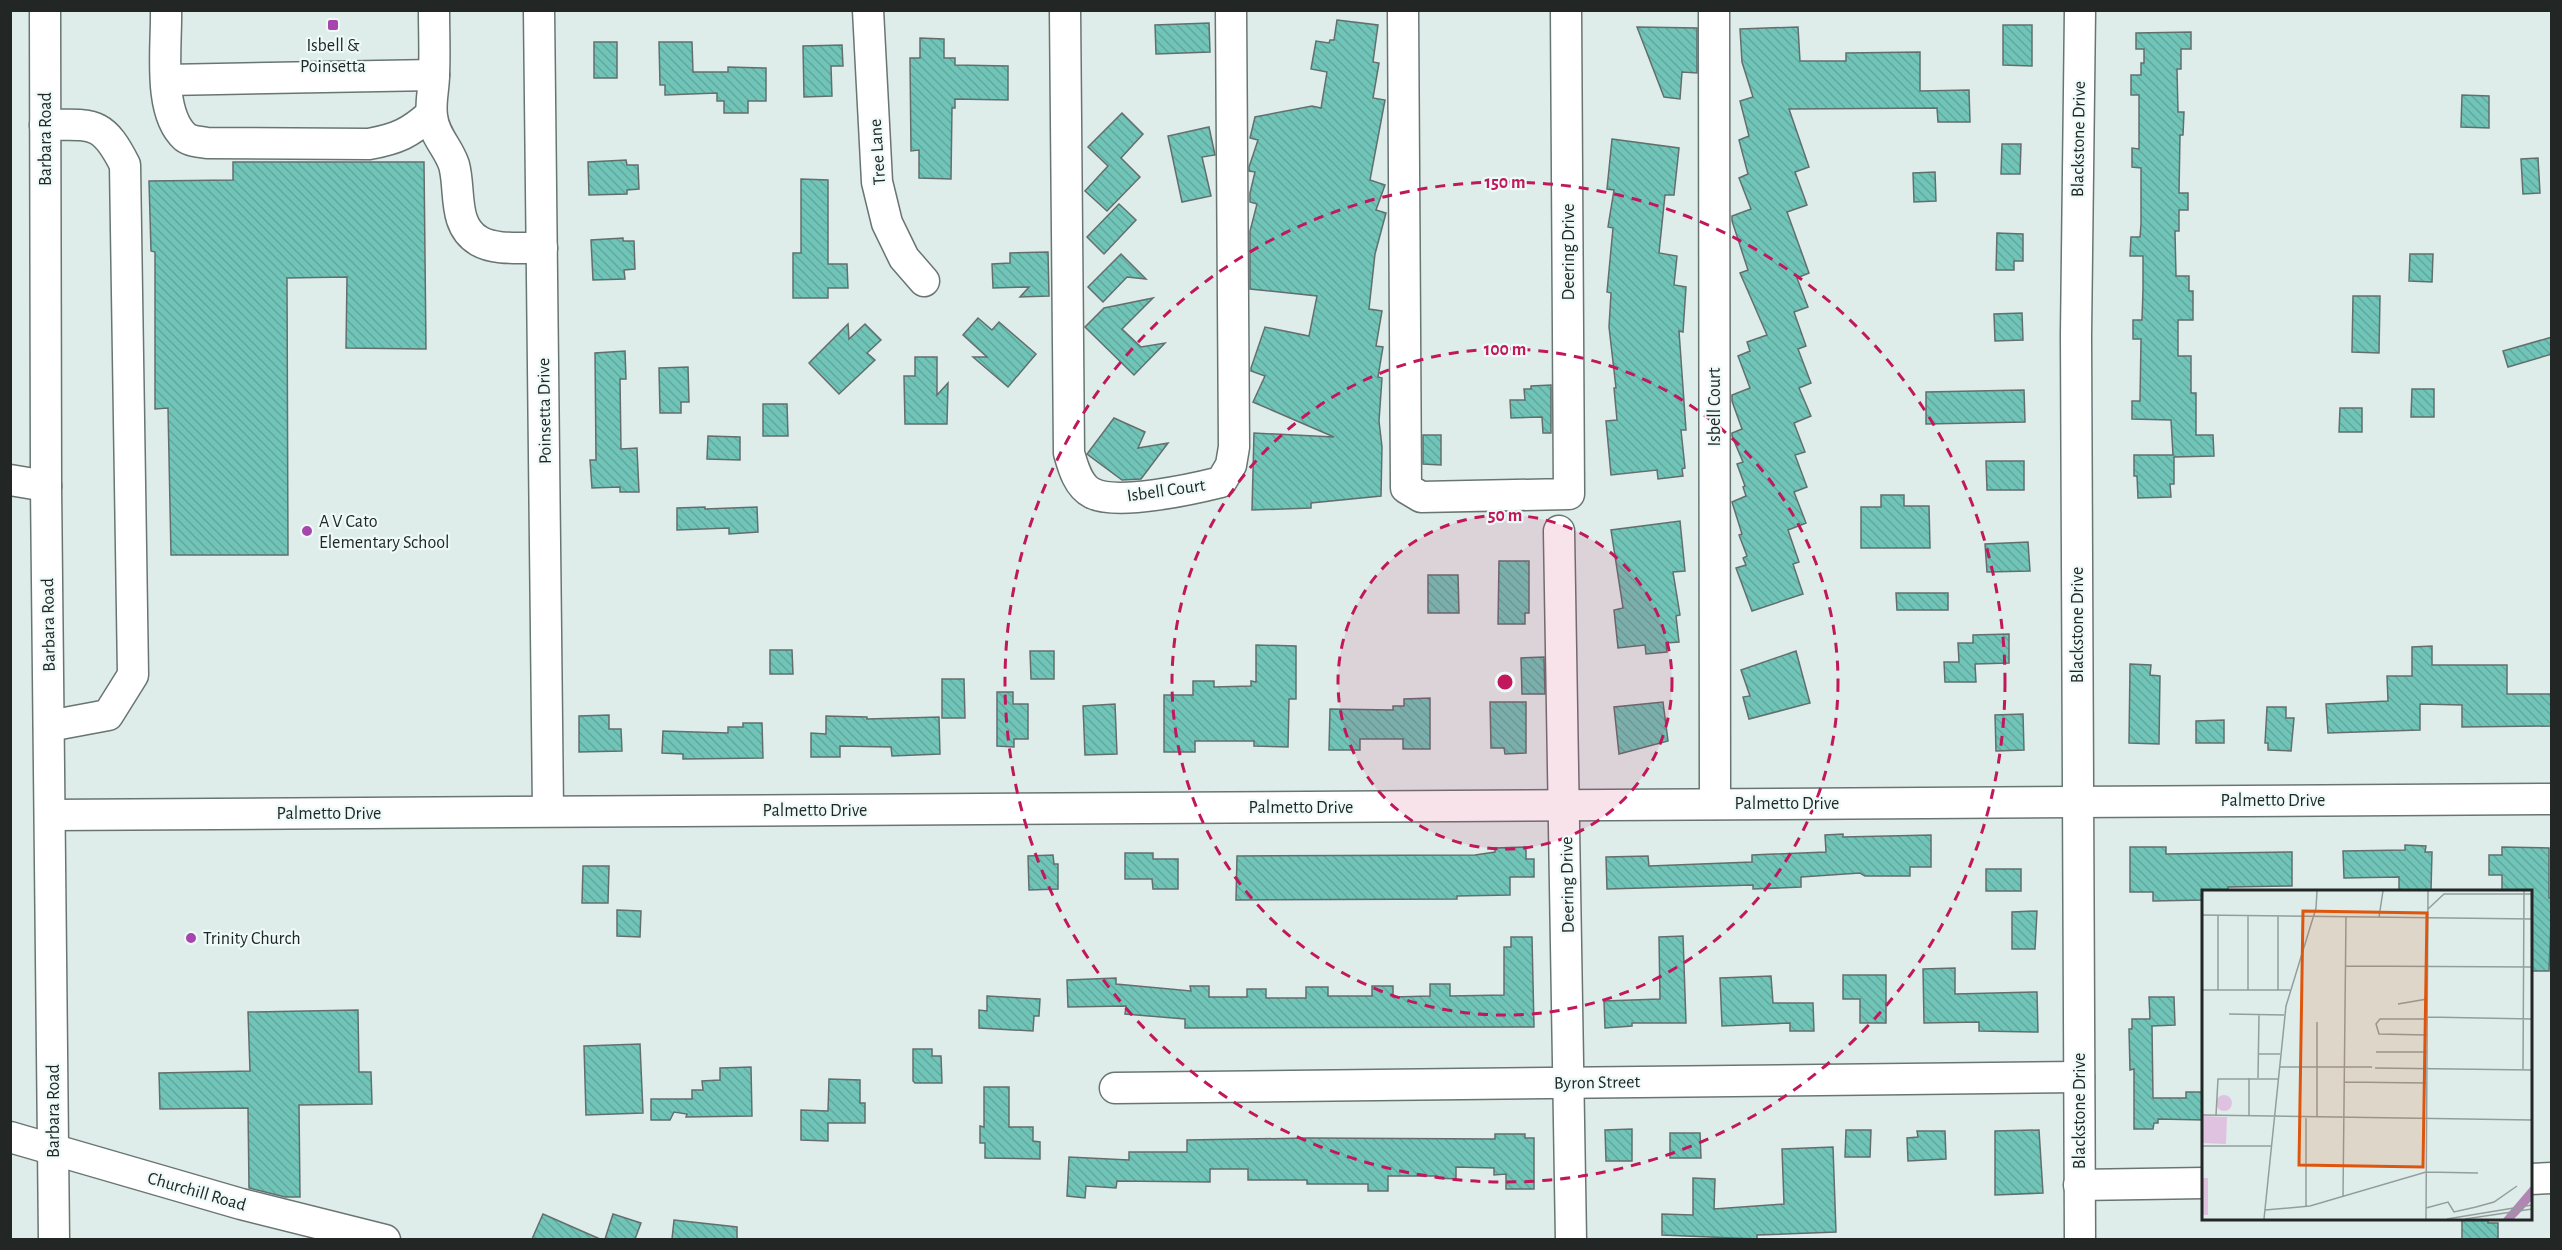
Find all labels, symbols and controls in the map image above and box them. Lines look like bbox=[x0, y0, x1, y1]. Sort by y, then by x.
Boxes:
marker: Isbell & Poinsetta bbox=[326, 18, 340, 32]
place label: Isbell & Poinsetta bbox=[300, 37, 366, 76]
street label: Blackstone Drive bbox=[2069, 81, 2089, 197]
street label: Barbara Road bbox=[37, 92, 55, 186]
street label: Tree Lane bbox=[867, 118, 889, 186]
text: 150 m bbox=[1485, 174, 1525, 192]
street label: Deering Drive bbox=[1560, 204, 1578, 300]
text: 100 m bbox=[1484, 341, 1526, 359]
street label: Poinsetta Drive bbox=[535, 358, 555, 464]
street label: Isbell Court bbox=[1706, 367, 1724, 446]
street label: Isbell Court bbox=[1126, 477, 1207, 505]
text: 50 m bbox=[1488, 507, 1522, 525]
place label: A V Cato Elementary School bbox=[319, 513, 450, 552]
marker: A V Cato Elementary School bbox=[300, 524, 314, 538]
street label: Blackstone Drive bbox=[2069, 567, 2087, 683]
street label: Barbara Road bbox=[39, 578, 59, 672]
centre of rings bbox=[1495, 672, 1515, 692]
street label: Palmetto Drive bbox=[2221, 792, 2325, 810]
street label: Palmetto Drive bbox=[1735, 795, 1839, 813]
street label: Palmetto Drive bbox=[1249, 799, 1353, 817]
street label: Palmetto Drive bbox=[763, 802, 867, 820]
street label: Palmetto Drive bbox=[277, 805, 381, 823]
street label: Deering Drive bbox=[1558, 836, 1578, 934]
inset map bbox=[2202, 890, 2532, 1220]
place label: Trinity Church bbox=[203, 930, 301, 948]
marker: Trinity Church bbox=[184, 931, 198, 945]
street label: Blackstone Drive bbox=[2071, 1053, 2089, 1169]
street label: Barbara Road bbox=[45, 1064, 63, 1158]
street label: Byron Street bbox=[1554, 1073, 1641, 1093]
street label: Churchill Road bbox=[145, 1169, 248, 1215]

